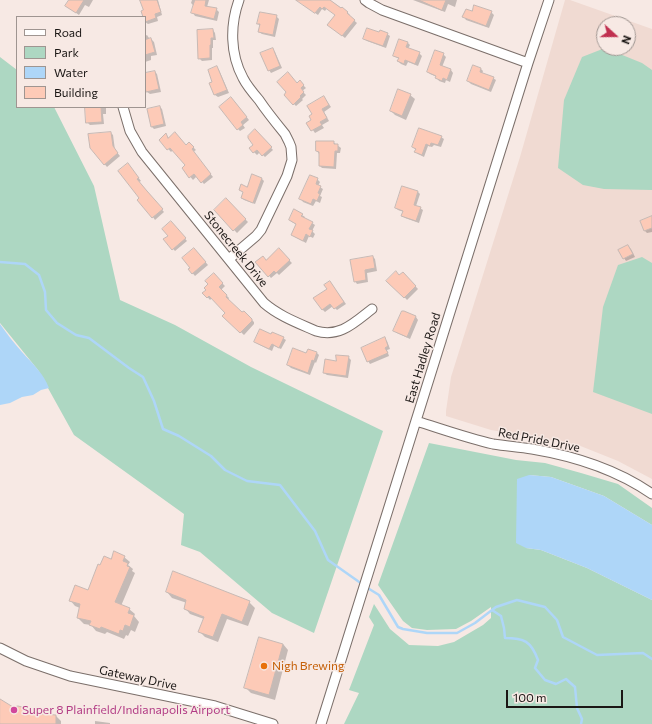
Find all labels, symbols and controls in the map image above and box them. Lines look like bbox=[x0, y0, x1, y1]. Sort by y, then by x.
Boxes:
legend bbox=[16, 16, 146, 108]
north arrow bbox=[596, 16, 636, 56]
text: Road bbox=[54, 25, 82, 39]
text: N bbox=[619, 34, 634, 46]
text: Park bbox=[54, 45, 79, 59]
text: Water bbox=[54, 65, 88, 79]
text: Building bbox=[54, 85, 98, 99]
street label: Stonecreek Drive bbox=[201, 208, 271, 290]
street label: East Hadley Road bbox=[402, 311, 444, 405]
street label: Red Pride Drive bbox=[497, 425, 581, 455]
place label: Nigh Brewing bbox=[272, 659, 344, 673]
marker: Nigh Brewing bbox=[259, 661, 269, 671]
street label: Gateway Drive bbox=[98, 663, 178, 693]
scale bar bbox=[508, 682, 625, 708]
text: 100 m bbox=[513, 690, 547, 704]
place label: Super 8 Plainfield/Indianapolis Airport bbox=[22, 703, 230, 717]
marker: Super 8 Plainfield/Indianapolis Airport bbox=[9, 705, 19, 715]

